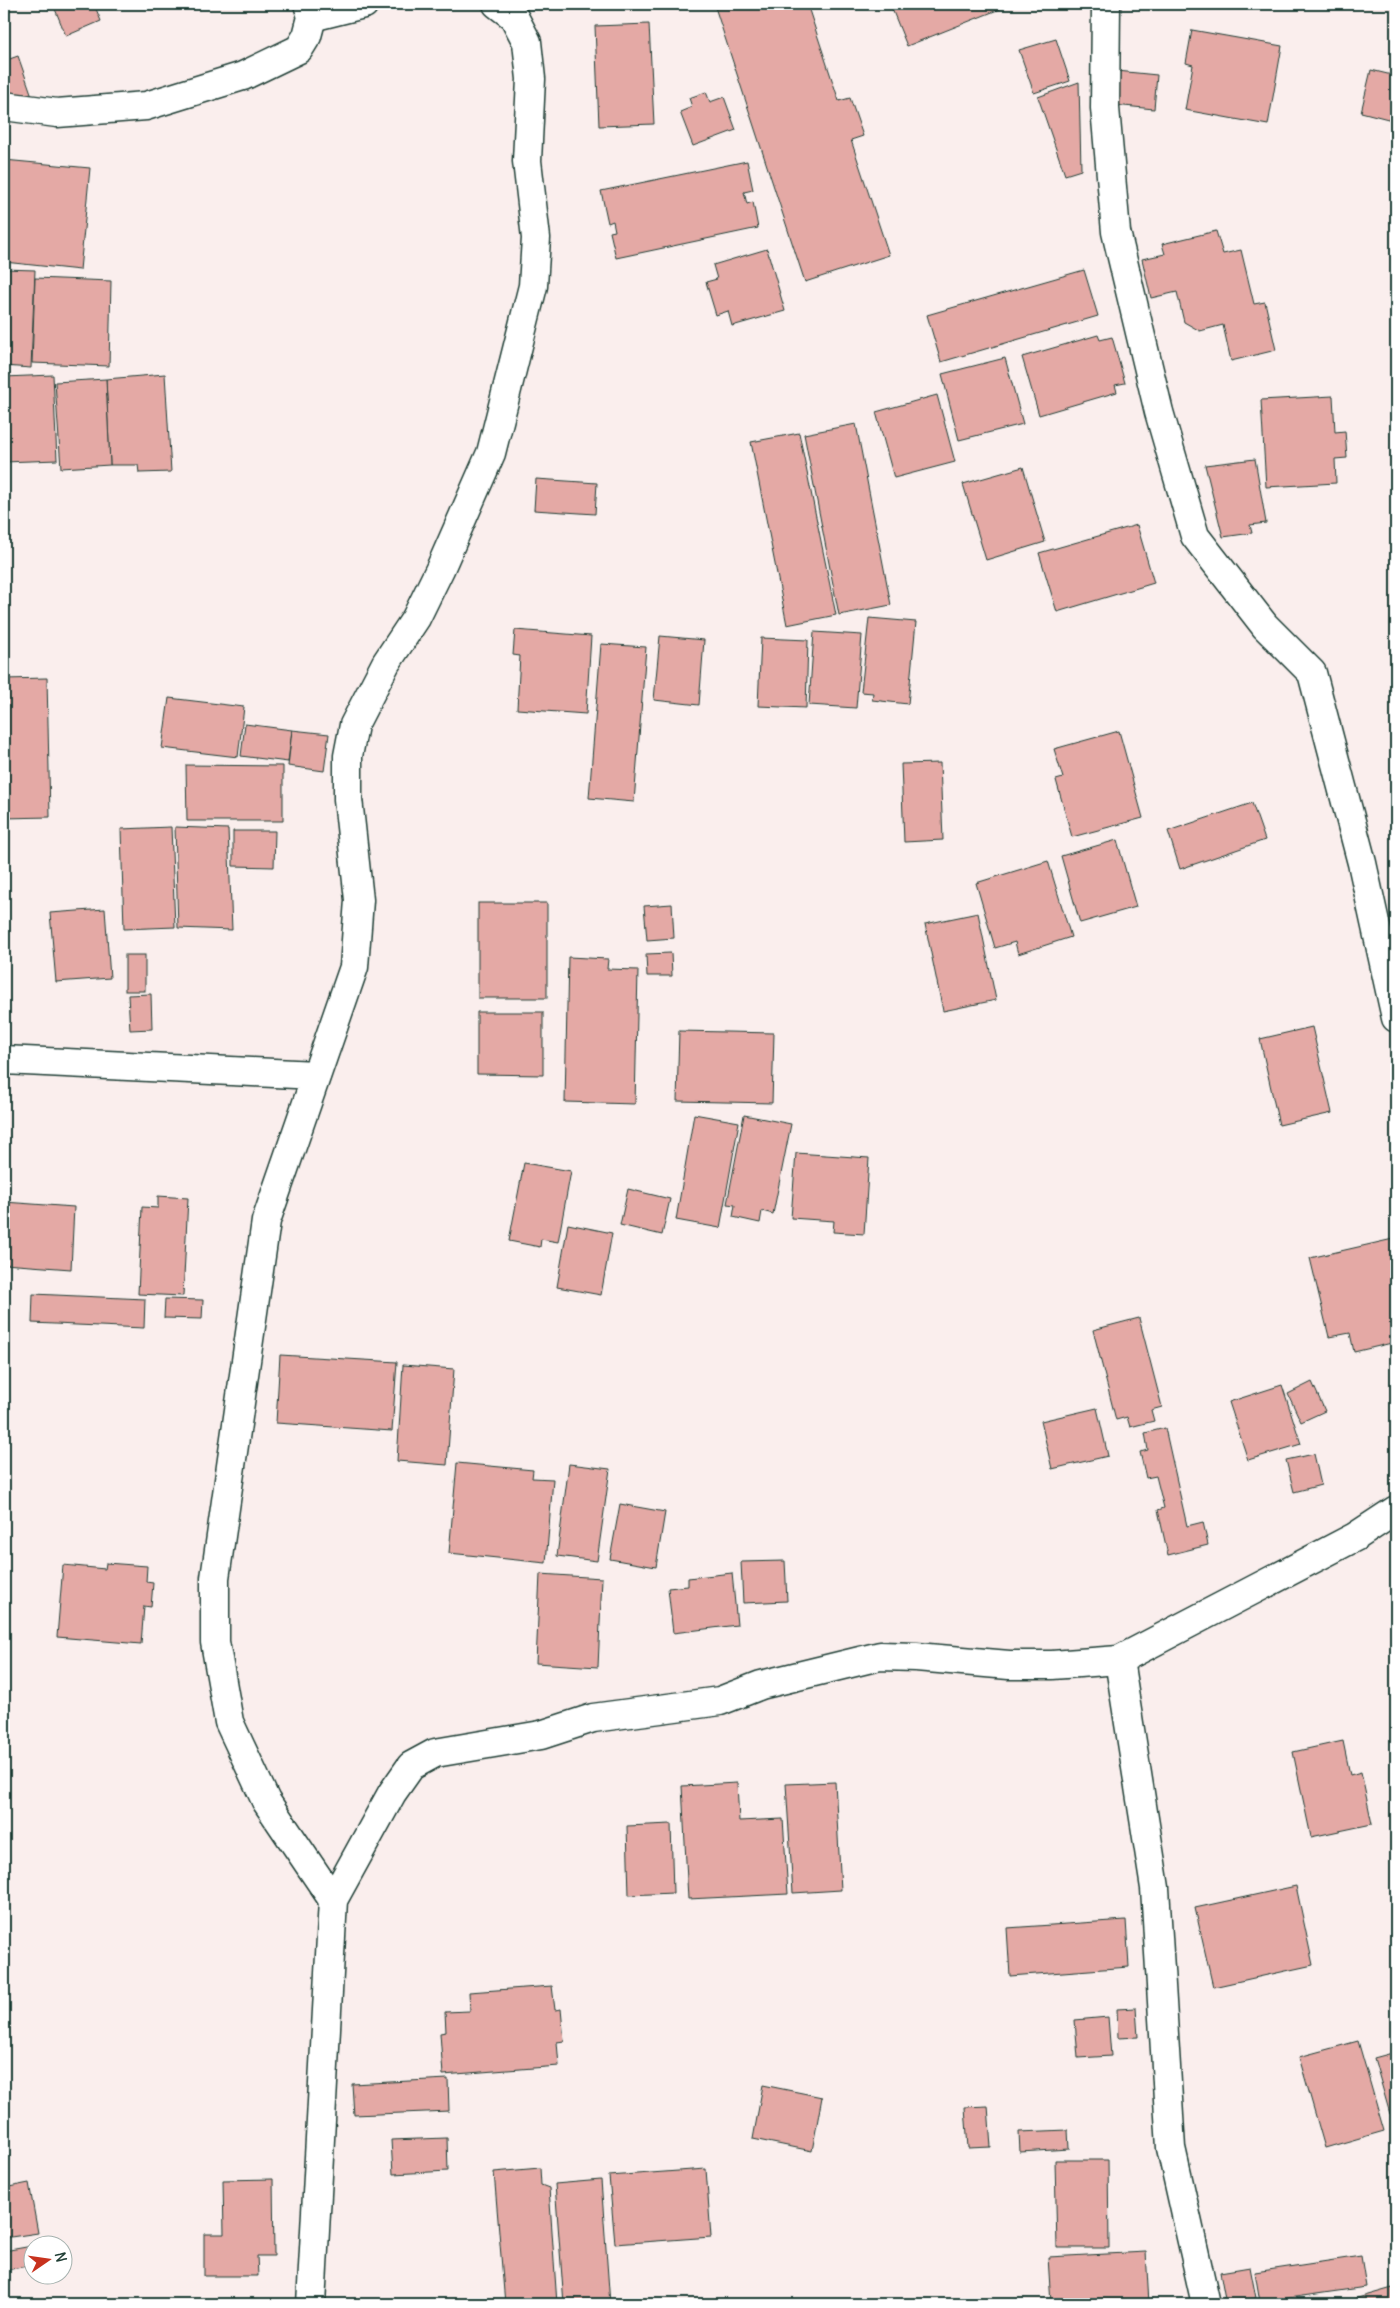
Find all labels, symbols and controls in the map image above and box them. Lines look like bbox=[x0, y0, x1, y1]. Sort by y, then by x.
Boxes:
north arrow bbox=[22, 2236, 72, 2286]
text: N bbox=[51, 2250, 71, 2264]

